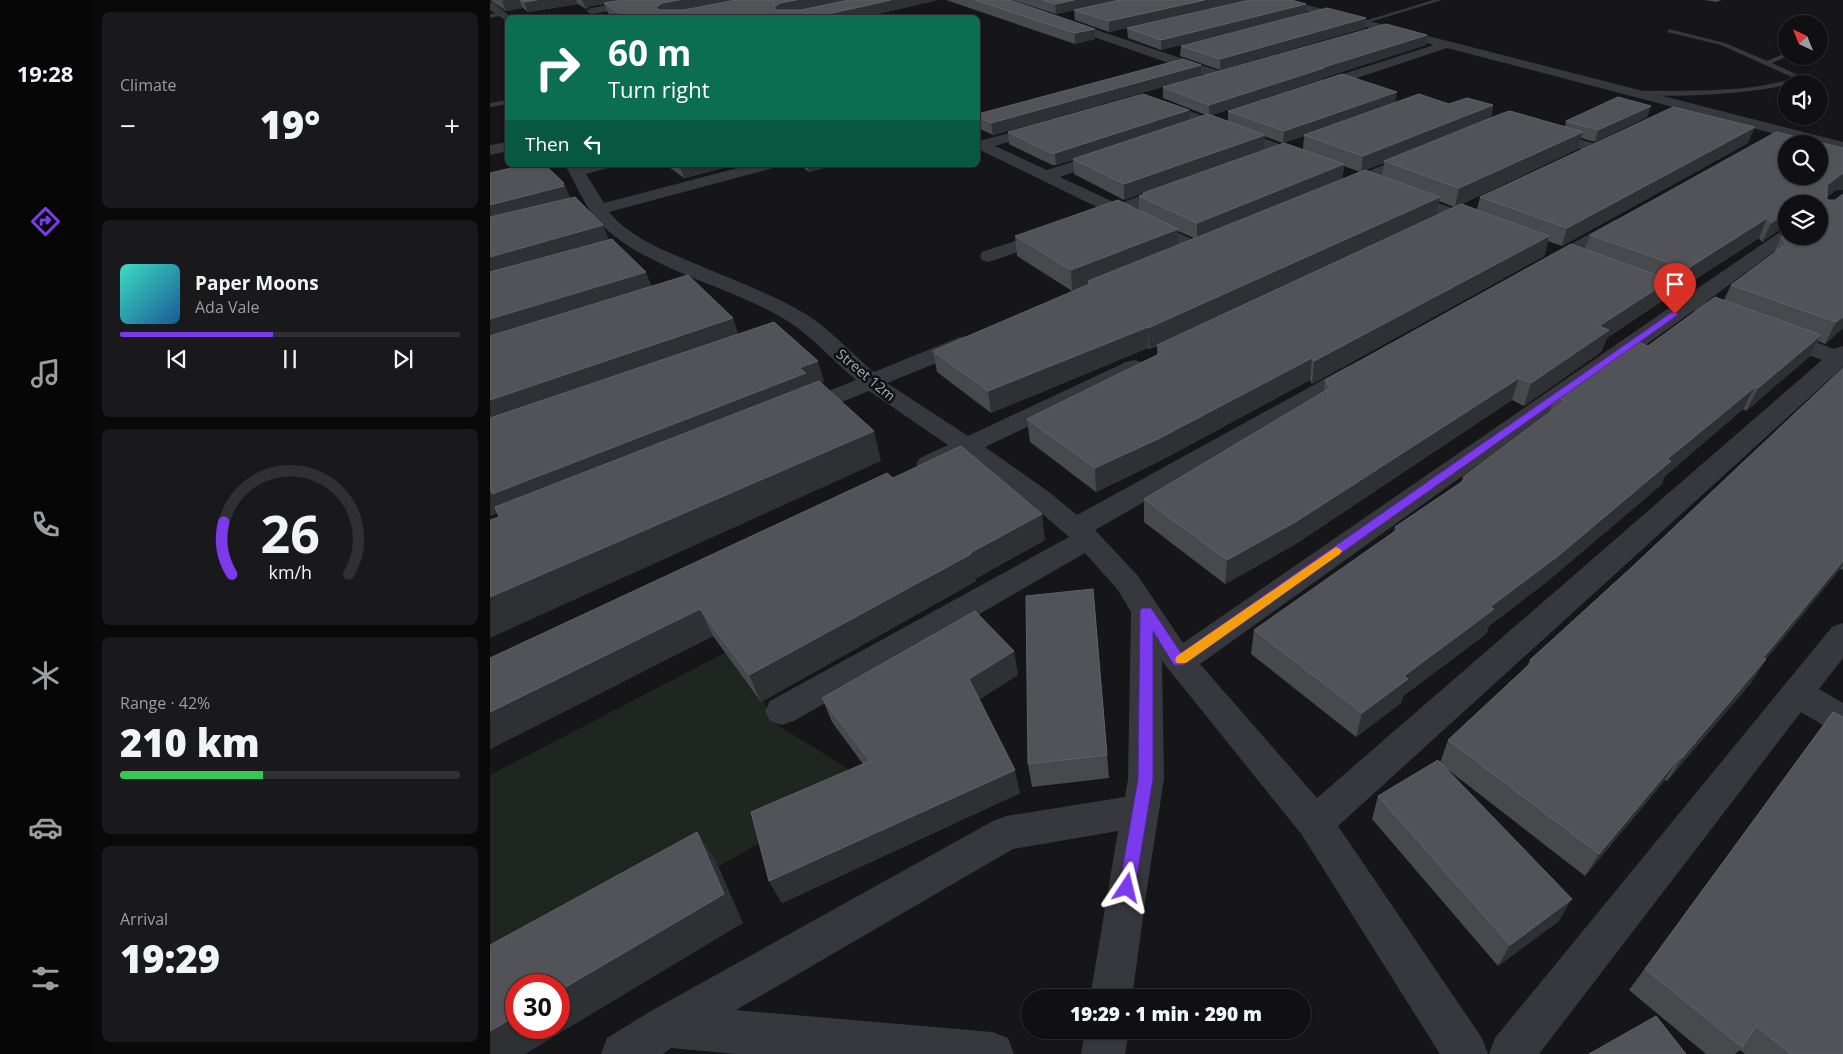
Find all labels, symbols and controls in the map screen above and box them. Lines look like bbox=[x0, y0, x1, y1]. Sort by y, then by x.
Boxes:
north arrow bbox=[1778, 15, 1828, 65]
map controls bbox=[1778, 15, 1828, 245]
text: 60 m bbox=[608, 29, 691, 76]
icon: right bbox=[525, 35, 590, 100]
text: 19:28 bbox=[17, 58, 73, 88]
text: Climate bbox=[120, 74, 177, 96]
text: Turn right bbox=[608, 74, 710, 104]
button: sound bbox=[1778, 75, 1828, 125]
text: 19° bbox=[260, 98, 320, 150]
text: − bbox=[120, 106, 136, 144]
text: + bbox=[444, 106, 460, 144]
icon: left bbox=[579, 130, 607, 158]
text: Then bbox=[525, 131, 569, 157]
button: search bbox=[1778, 135, 1828, 185]
button: layers bbox=[1778, 195, 1828, 245]
icon: directions bbox=[28, 204, 63, 239]
pin bbox=[1654, 263, 1696, 314]
text: Paper Moons bbox=[195, 270, 319, 296]
icon: arrive bbox=[1661, 270, 1689, 298]
text: Ada Vale bbox=[195, 296, 259, 318]
street label: Street 12m bbox=[833, 344, 900, 405]
icon: previous bbox=[163, 345, 191, 373]
icon: pause bbox=[276, 345, 304, 373]
icon: next bbox=[389, 345, 417, 373]
icon: music bbox=[28, 356, 63, 391]
text: 26 bbox=[260, 497, 320, 568]
icon: phone bbox=[28, 507, 63, 542]
text: km/h bbox=[268, 560, 312, 584]
icon: climate bbox=[28, 658, 63, 693]
text: Range · 42% bbox=[120, 692, 210, 714]
text: 210 km bbox=[120, 716, 260, 768]
icon: car bbox=[28, 810, 63, 845]
position arrow bbox=[1100, 861, 1152, 913]
text: Arrival bbox=[120, 908, 168, 930]
text: 19:29 bbox=[120, 932, 220, 984]
icon: filters bbox=[28, 961, 63, 996]
speed limit sign: 30 bbox=[505, 974, 570, 1039]
text: 19:29 · 1 min · 290 m bbox=[1070, 1001, 1262, 1027]

